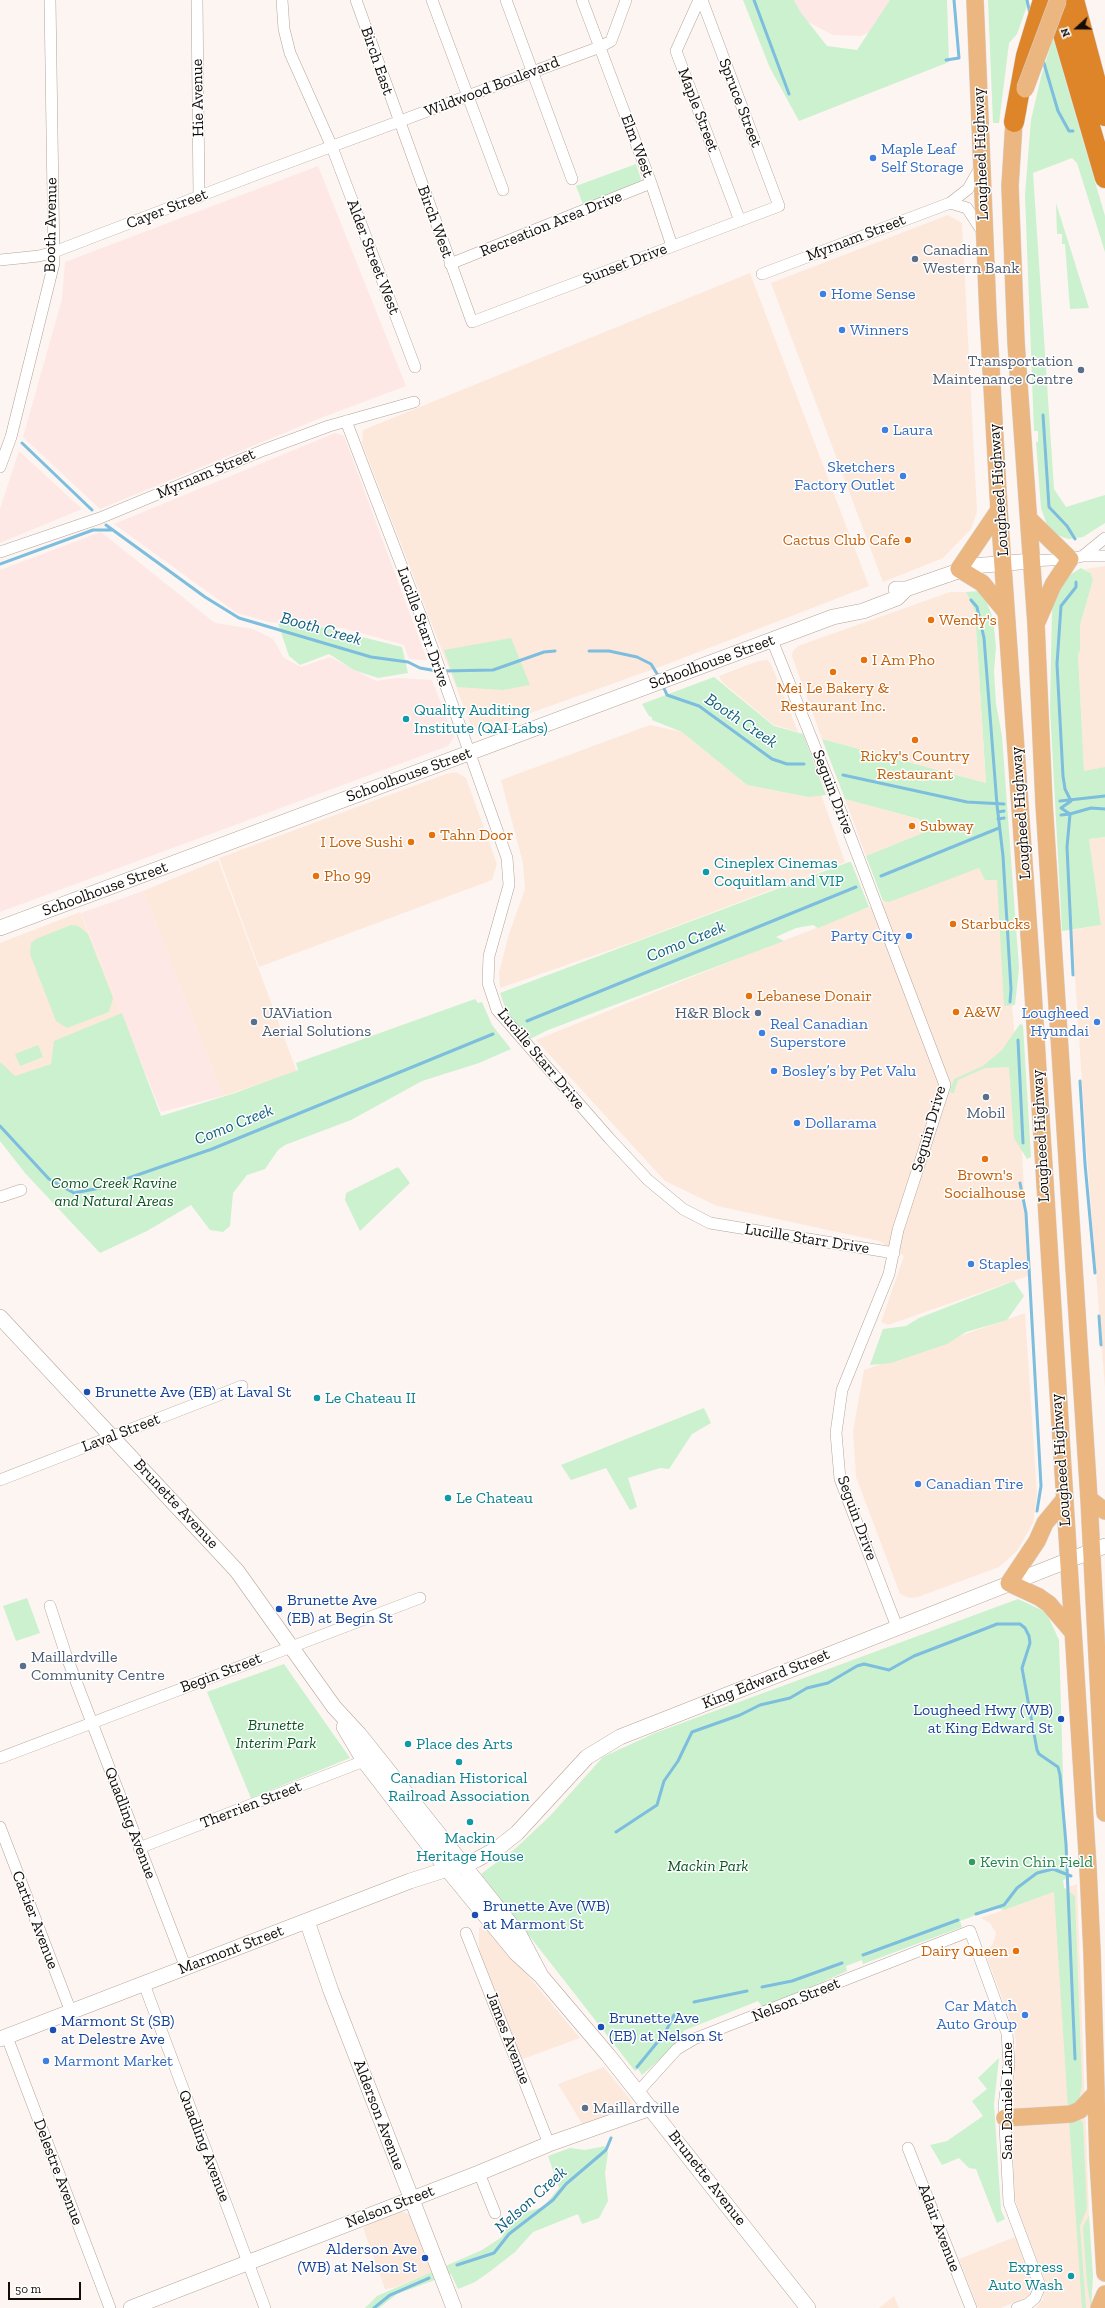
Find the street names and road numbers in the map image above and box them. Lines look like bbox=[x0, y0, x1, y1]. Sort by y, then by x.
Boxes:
street label: Birch East bbox=[356, 24, 398, 98]
street label: Wildwood Boulevard bbox=[422, 52, 562, 122]
street label: Spruce Street bbox=[714, 56, 766, 150]
street label: Hie Avenue bbox=[188, 59, 208, 137]
street label: Maple Street bbox=[673, 65, 723, 155]
street label: Lougheed Highway bbox=[969, 87, 993, 221]
street label: Elm West bbox=[616, 112, 658, 180]
street label: Booth Avenue bbox=[41, 177, 61, 273]
street label: Birch West bbox=[413, 183, 457, 261]
street label: Cayer Street bbox=[124, 185, 210, 233]
street label: Recreation Area Drive bbox=[477, 187, 625, 261]
street label: Alder Street West bbox=[342, 197, 404, 317]
street label: Myrnam Street bbox=[804, 210, 908, 266]
street label: Sunset Drive bbox=[580, 239, 670, 289]
street label: Lougheed Highway bbox=[985, 423, 1013, 557]
street label: Myrnam Street bbox=[154, 445, 258, 503]
street label: Lucille Starr Drive bbox=[392, 565, 454, 689]
street label: Schoolhouse Street bbox=[647, 630, 777, 694]
street label: Schoolhouse Street bbox=[344, 743, 474, 807]
street label: Lougheed Highway bbox=[1007, 746, 1035, 880]
street label: Seguin Drive bbox=[808, 747, 858, 837]
street label: Schoolhouse Street bbox=[40, 857, 170, 921]
street label: Lucille Starr Drive bbox=[493, 1005, 589, 1113]
street label: Lougheed Highway bbox=[1028, 1069, 1054, 1203]
street label: Seguin Drive bbox=[908, 1084, 950, 1174]
street label: Lucille Starr Drive bbox=[743, 1220, 871, 1258]
street label: Lougheed Highway bbox=[1047, 1393, 1075, 1527]
street label: Laval Street bbox=[79, 1409, 163, 1457]
street label: Brunette Avenue bbox=[130, 1455, 222, 1553]
street label: Seguin Drive bbox=[833, 1473, 881, 1563]
street label: King Edward Street bbox=[700, 1645, 832, 1713]
street label: Begin Street bbox=[178, 1649, 264, 1697]
street label: Quadling Avenue bbox=[100, 1764, 160, 1882]
street label: Therrien Street bbox=[198, 1777, 304, 1833]
street label: Cartier Avenue bbox=[7, 1868, 63, 1972]
street label: Marmont Street bbox=[176, 1921, 286, 1979]
street label: Nelson Street bbox=[749, 1974, 843, 2026]
street label: James Avenue bbox=[482, 1989, 534, 2087]
street label: San Daniele Lane bbox=[997, 2042, 1017, 2160]
street label: Alderson Avenue bbox=[349, 2057, 409, 2173]
street label: Quadling Avenue bbox=[174, 2087, 234, 2205]
street label: Delestre Avenue bbox=[29, 2116, 87, 2228]
street label: Brunette Avenue bbox=[664, 2126, 750, 2230]
street label: Nelson Street bbox=[343, 2181, 437, 2233]
street label: Adair Avenue bbox=[914, 2182, 964, 2274]

